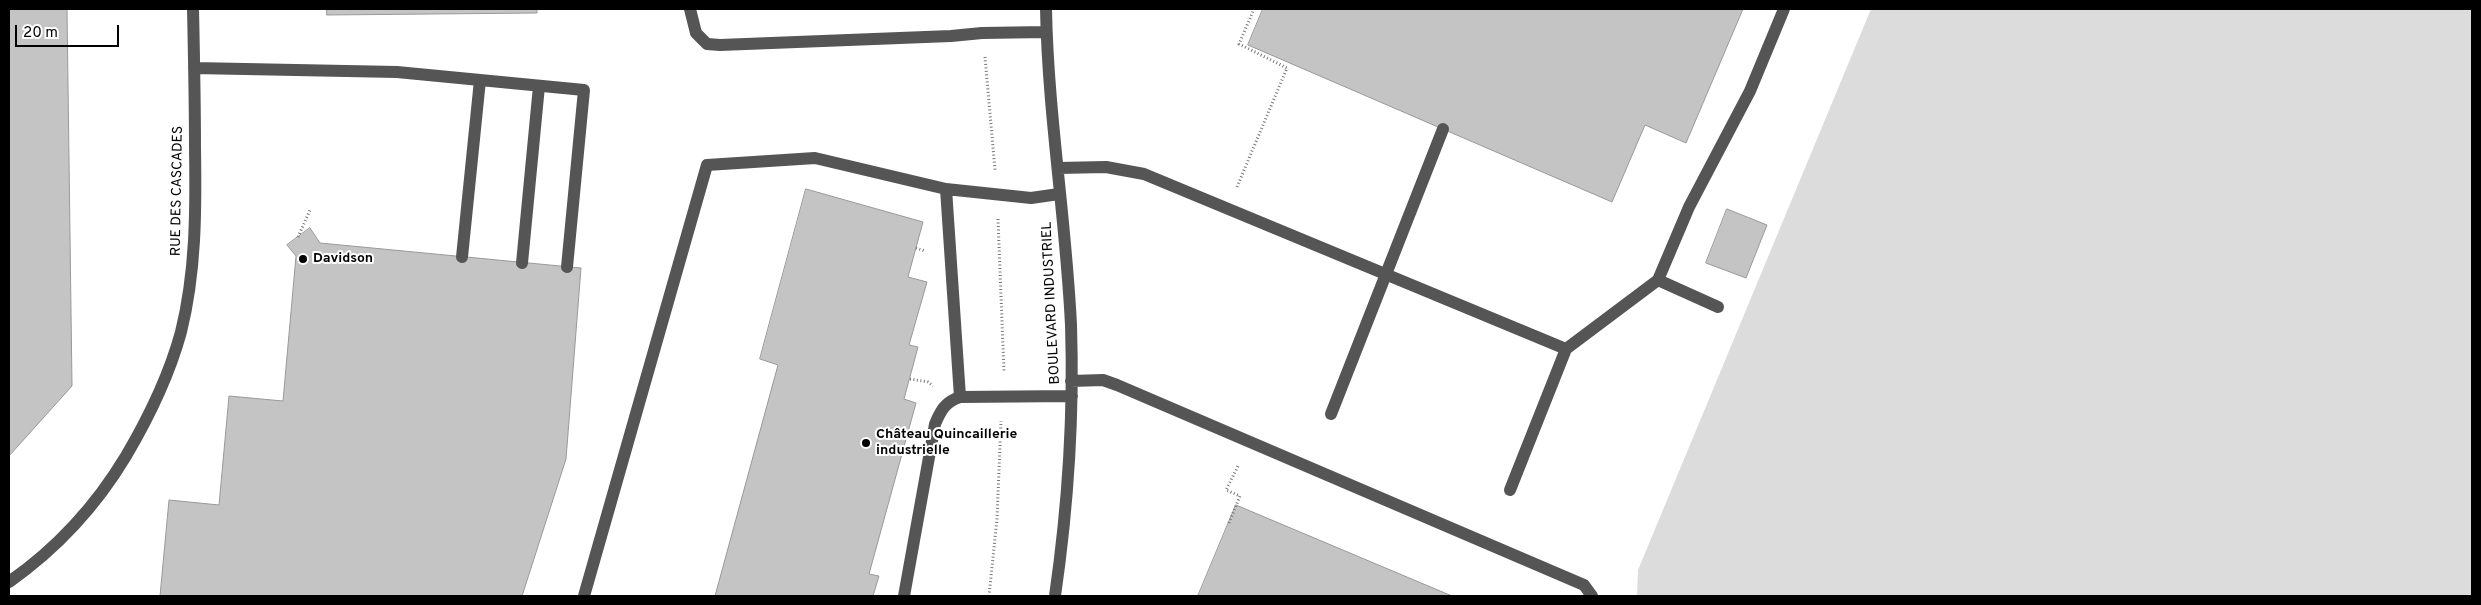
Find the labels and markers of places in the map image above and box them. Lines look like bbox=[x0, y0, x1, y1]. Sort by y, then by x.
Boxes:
place label: Davidson bbox=[313, 251, 373, 267]
marker: Davidson bbox=[297, 253, 309, 265]
place label: Château Quincaillerie industrielle bbox=[876, 427, 1017, 460]
marker: Château Quincaillerie industrielle bbox=[860, 437, 872, 449]

